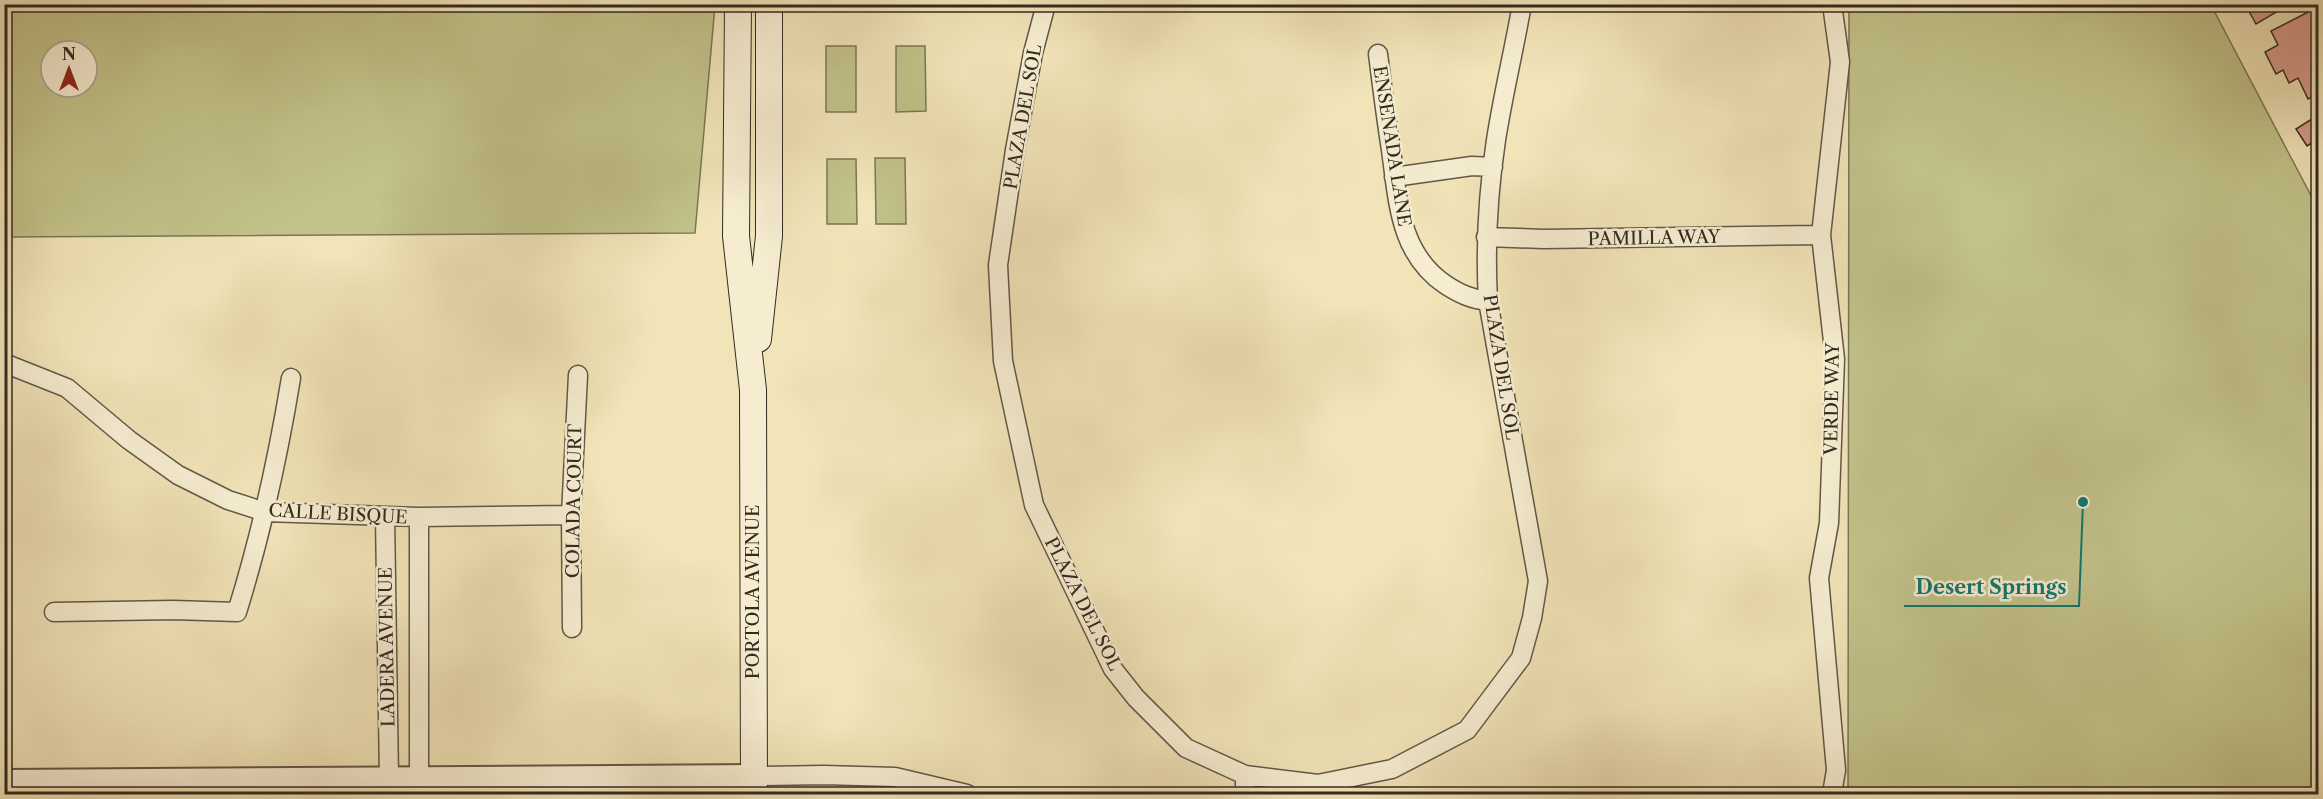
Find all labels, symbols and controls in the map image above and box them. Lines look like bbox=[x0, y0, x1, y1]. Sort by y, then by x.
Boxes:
north arrow bbox=[39, 39, 99, 99]
street label: PLAZA DEL SOL bbox=[999, 43, 1047, 191]
text: N bbox=[62, 44, 76, 64]
street label: ENSENADA LANE bbox=[1368, 64, 1416, 228]
street label: PAMILLA WAY bbox=[1588, 226, 1722, 250]
street label: PLAZA DEL SOL bbox=[1479, 293, 1523, 441]
street label: VERDE WAY bbox=[1820, 341, 1844, 456]
street label: COLADA COURT bbox=[562, 423, 586, 578]
street label: CALLE BISQUE bbox=[268, 499, 408, 529]
street label: PORTOLA AVENUE bbox=[742, 505, 764, 679]
street label: PLAZA DEL SOL bbox=[1040, 534, 1126, 675]
street label: LADERA AVENUE bbox=[375, 567, 399, 727]
callout: Desert Springs bbox=[1904, 568, 2079, 606]
text: Desert Springs bbox=[1916, 575, 2066, 599]

